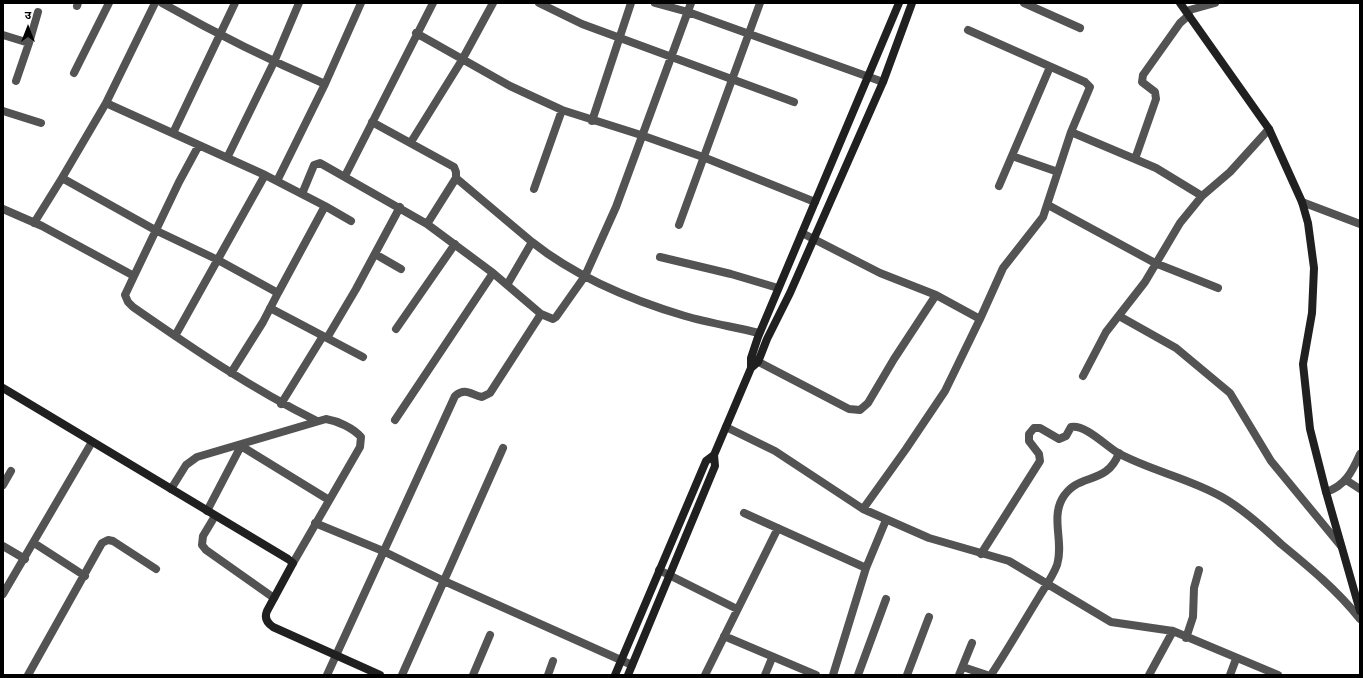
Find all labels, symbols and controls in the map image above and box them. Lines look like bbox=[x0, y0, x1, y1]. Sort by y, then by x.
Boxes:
north arrow bbox=[8, 8, 48, 48]
text: उ bbox=[25, 9, 31, 22]

